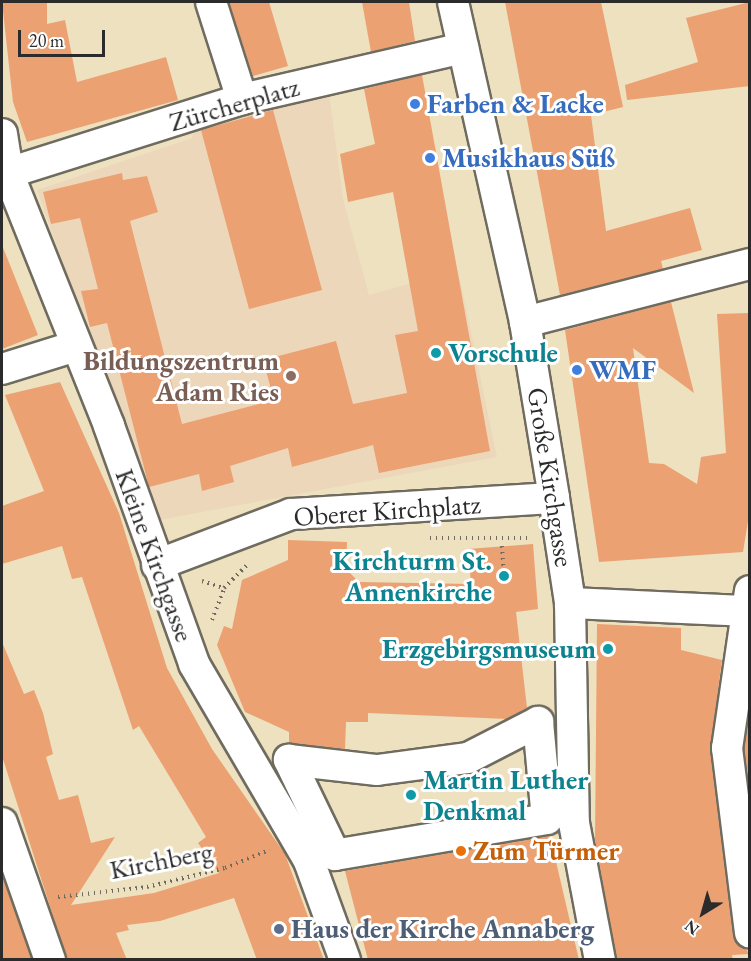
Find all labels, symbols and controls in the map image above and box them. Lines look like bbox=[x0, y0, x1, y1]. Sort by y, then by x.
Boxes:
scale bar bbox=[21, 18, 108, 56]
text: 20 m bbox=[29, 29, 64, 52]
street label: Zürcherplatz bbox=[165, 70, 303, 138]
place label: Farben & Lacke bbox=[427, 88, 604, 120]
marker: Farben & Lacke bbox=[408, 97, 422, 111]
place label: Musikhaus Süß bbox=[442, 142, 615, 174]
marker: Musikhaus Süß bbox=[423, 151, 437, 165]
place label: Vorschule bbox=[448, 337, 558, 369]
place label: Bildungszentrum Adam Ries bbox=[83, 344, 279, 407]
marker: Vorschule bbox=[429, 346, 443, 360]
place label: WMF bbox=[589, 354, 656, 386]
marker: WMF bbox=[570, 363, 584, 377]
marker: Bildungszentrum Adam Ries bbox=[284, 369, 298, 383]
street label: Große Kirchgasse bbox=[521, 385, 581, 569]
street label: Kleine Kirchgasse bbox=[109, 464, 201, 646]
street label: Oberer Kirchplatz bbox=[292, 487, 482, 533]
place label: Kirchturm St. Annenkirche bbox=[333, 544, 492, 607]
marker: Kirchturm St. Annenkirche bbox=[497, 569, 511, 583]
place label: Erzgebirgsmuseum bbox=[382, 633, 596, 665]
marker: Erzgebirgsmuseum bbox=[601, 642, 615, 656]
place label: Martin Luther Denkmal bbox=[423, 763, 588, 826]
marker: Martin Luther Denkmal bbox=[404, 788, 418, 802]
street label: Kirchberg bbox=[107, 834, 215, 886]
place label: Zum Türmer bbox=[473, 835, 619, 867]
marker: Zum Türmer bbox=[454, 844, 468, 858]
north arrow bbox=[673, 883, 733, 943]
place label: Haus der Kirche Annaberg bbox=[291, 913, 594, 945]
text: N bbox=[680, 915, 703, 940]
marker: Haus der Kirche Annaberg bbox=[272, 922, 286, 936]

